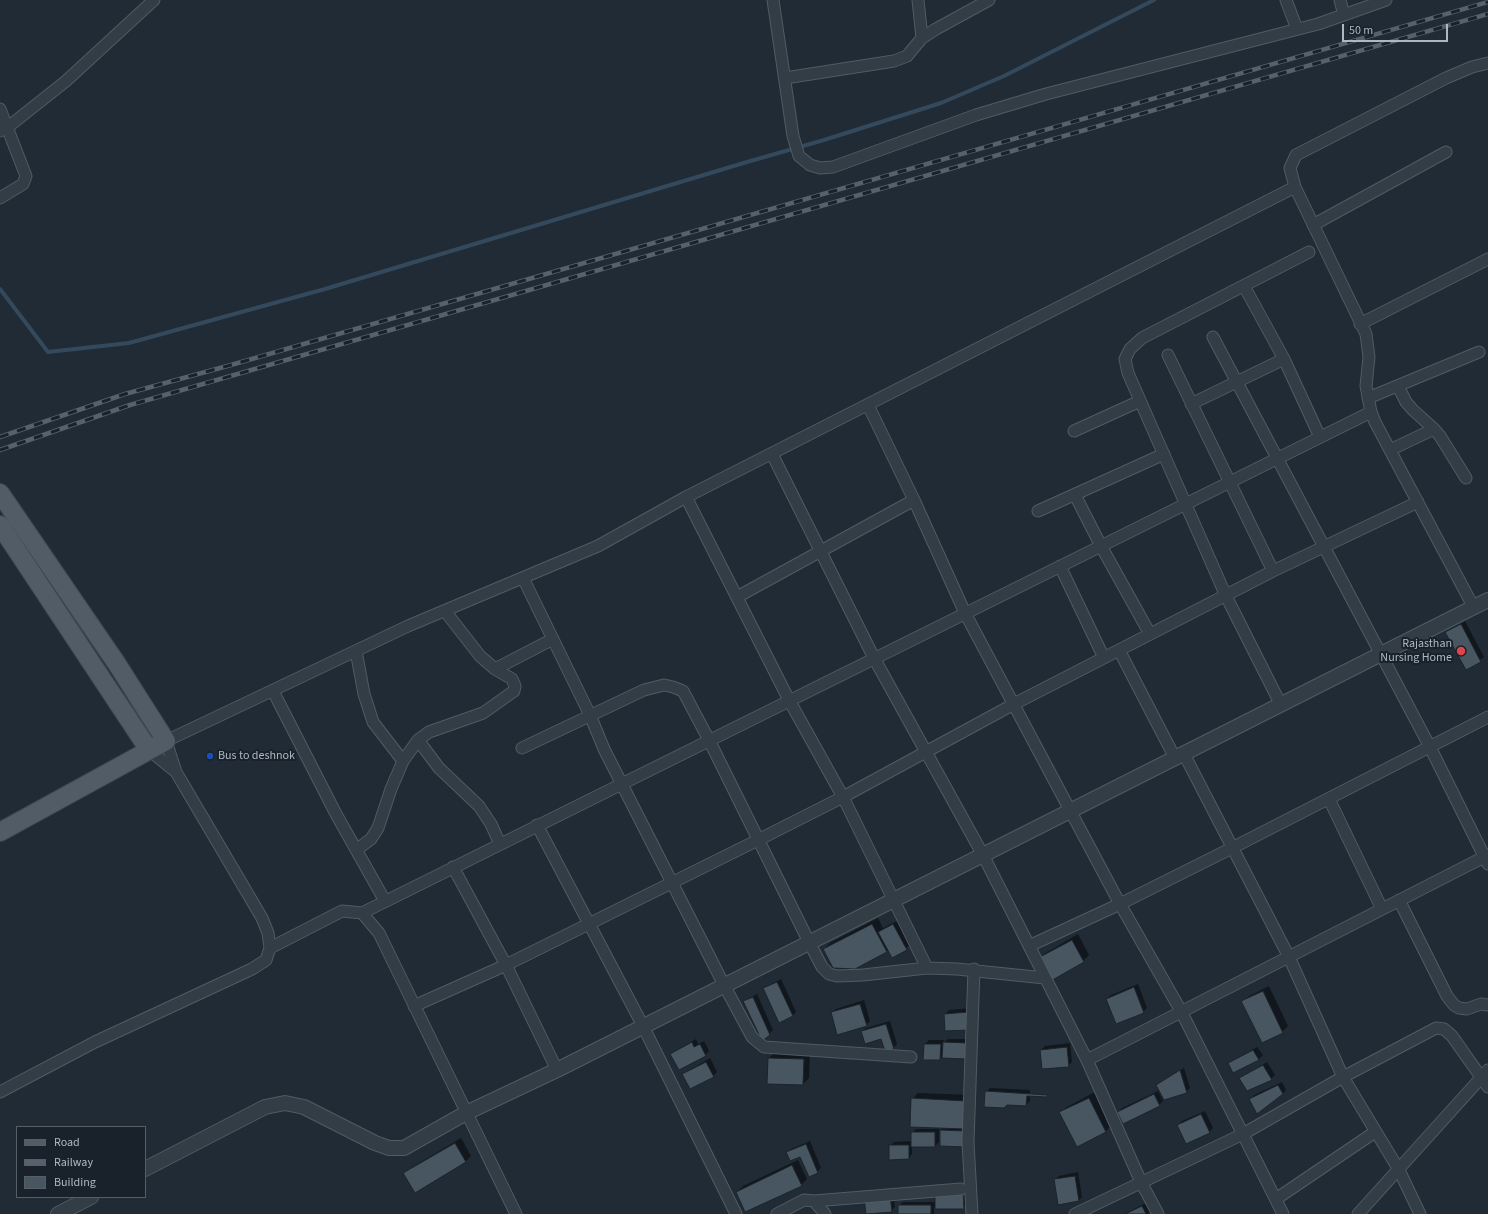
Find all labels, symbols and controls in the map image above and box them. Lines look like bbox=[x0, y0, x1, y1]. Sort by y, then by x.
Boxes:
scale bar bbox=[1344, 16, 1450, 42]
text: 50 m bbox=[1349, 22, 1373, 39]
place label: Rajasthan Nursing Home bbox=[1380, 637, 1452, 665]
marker: Rajasthan Nursing Home bbox=[1455, 645, 1467, 657]
place label: Bus to deshnok bbox=[218, 749, 295, 763]
marker: Bus to deshnok bbox=[205, 751, 215, 761]
legend bbox=[16, 1126, 146, 1198]
text: Road bbox=[54, 1134, 80, 1151]
text: Railway bbox=[54, 1154, 93, 1171]
text: Building bbox=[54, 1174, 96, 1191]

